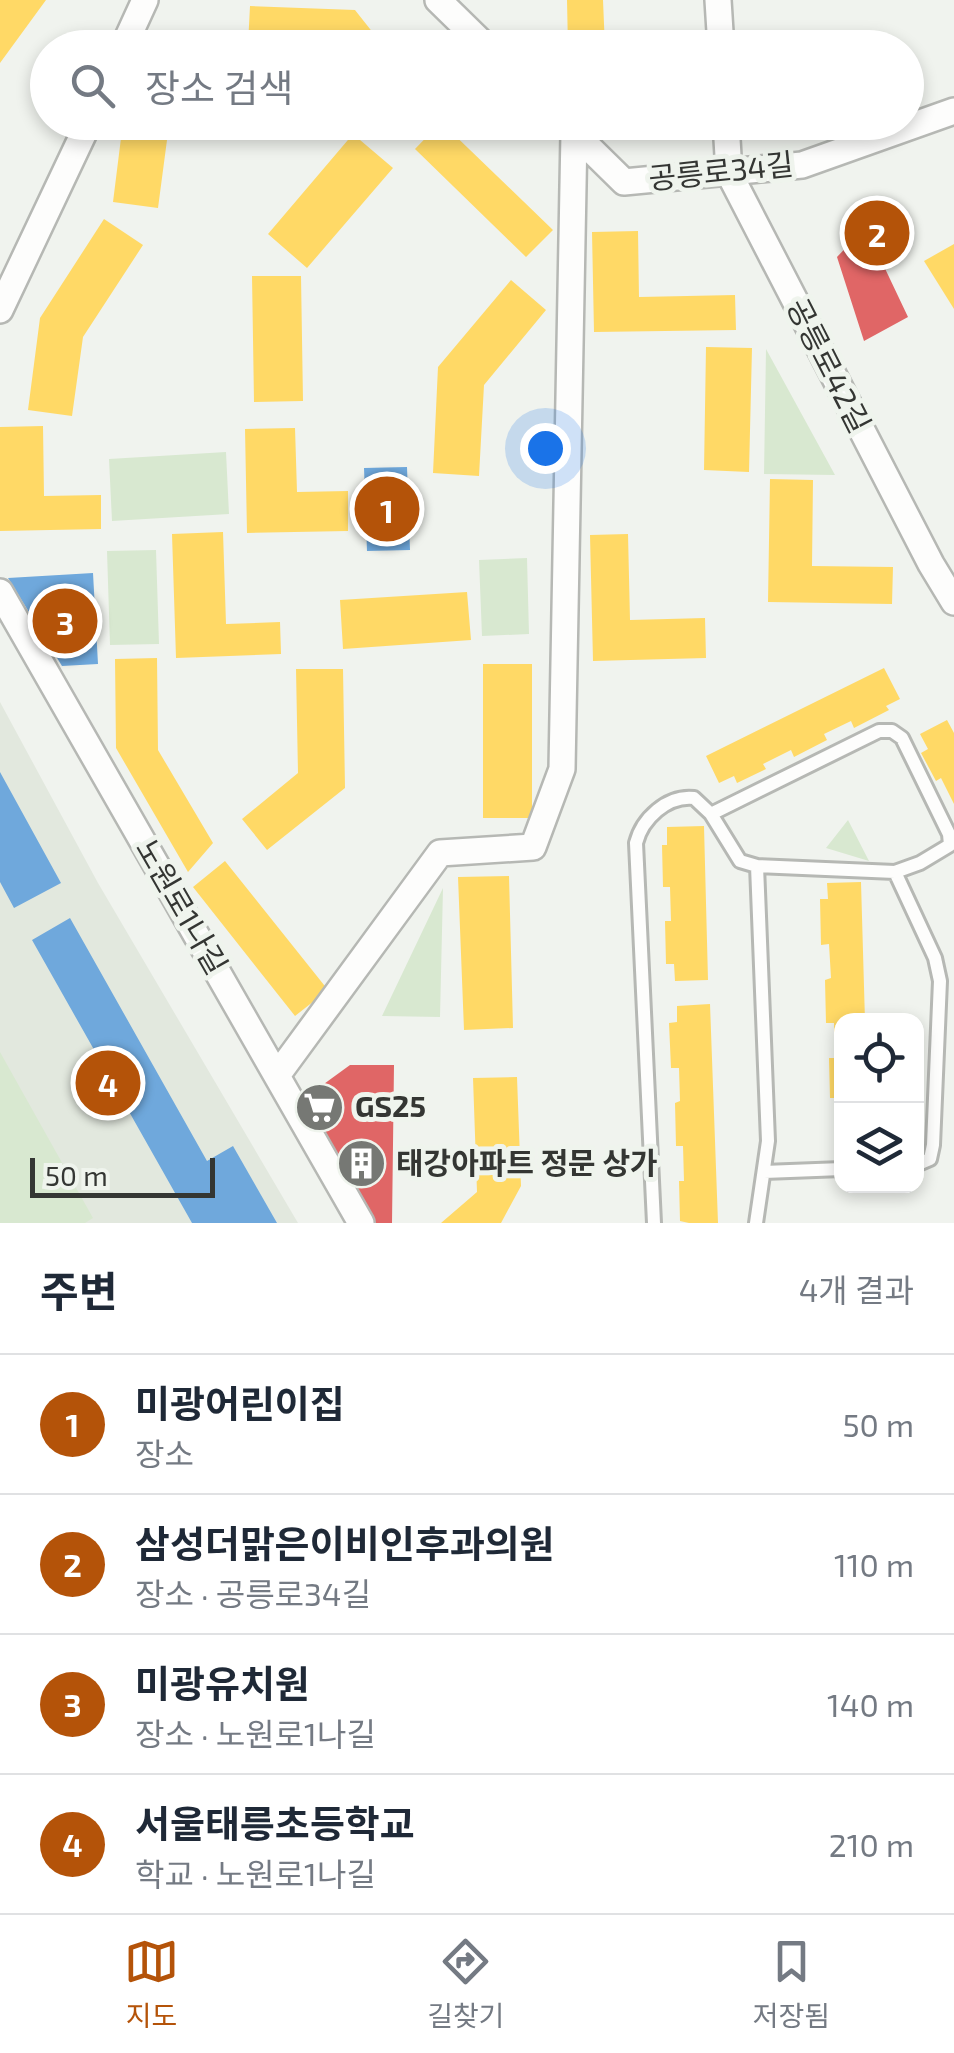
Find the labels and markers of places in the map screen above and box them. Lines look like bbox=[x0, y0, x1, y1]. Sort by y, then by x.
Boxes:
pin: 2 bbox=[844, 196, 910, 270]
pin: 1 bbox=[354, 472, 420, 546]
pin: 3 bbox=[32, 584, 98, 658]
pin: 4 bbox=[76, 1046, 140, 1120]
supermarket icon: GS25 bbox=[294, 1081, 346, 1133]
place label: GS25 bbox=[355, 1087, 426, 1123]
building icon: 태강아파트 정문 상가 bbox=[335, 1138, 387, 1190]
place label: 태강아파트 정문 상가 bbox=[396, 1144, 657, 1180]

